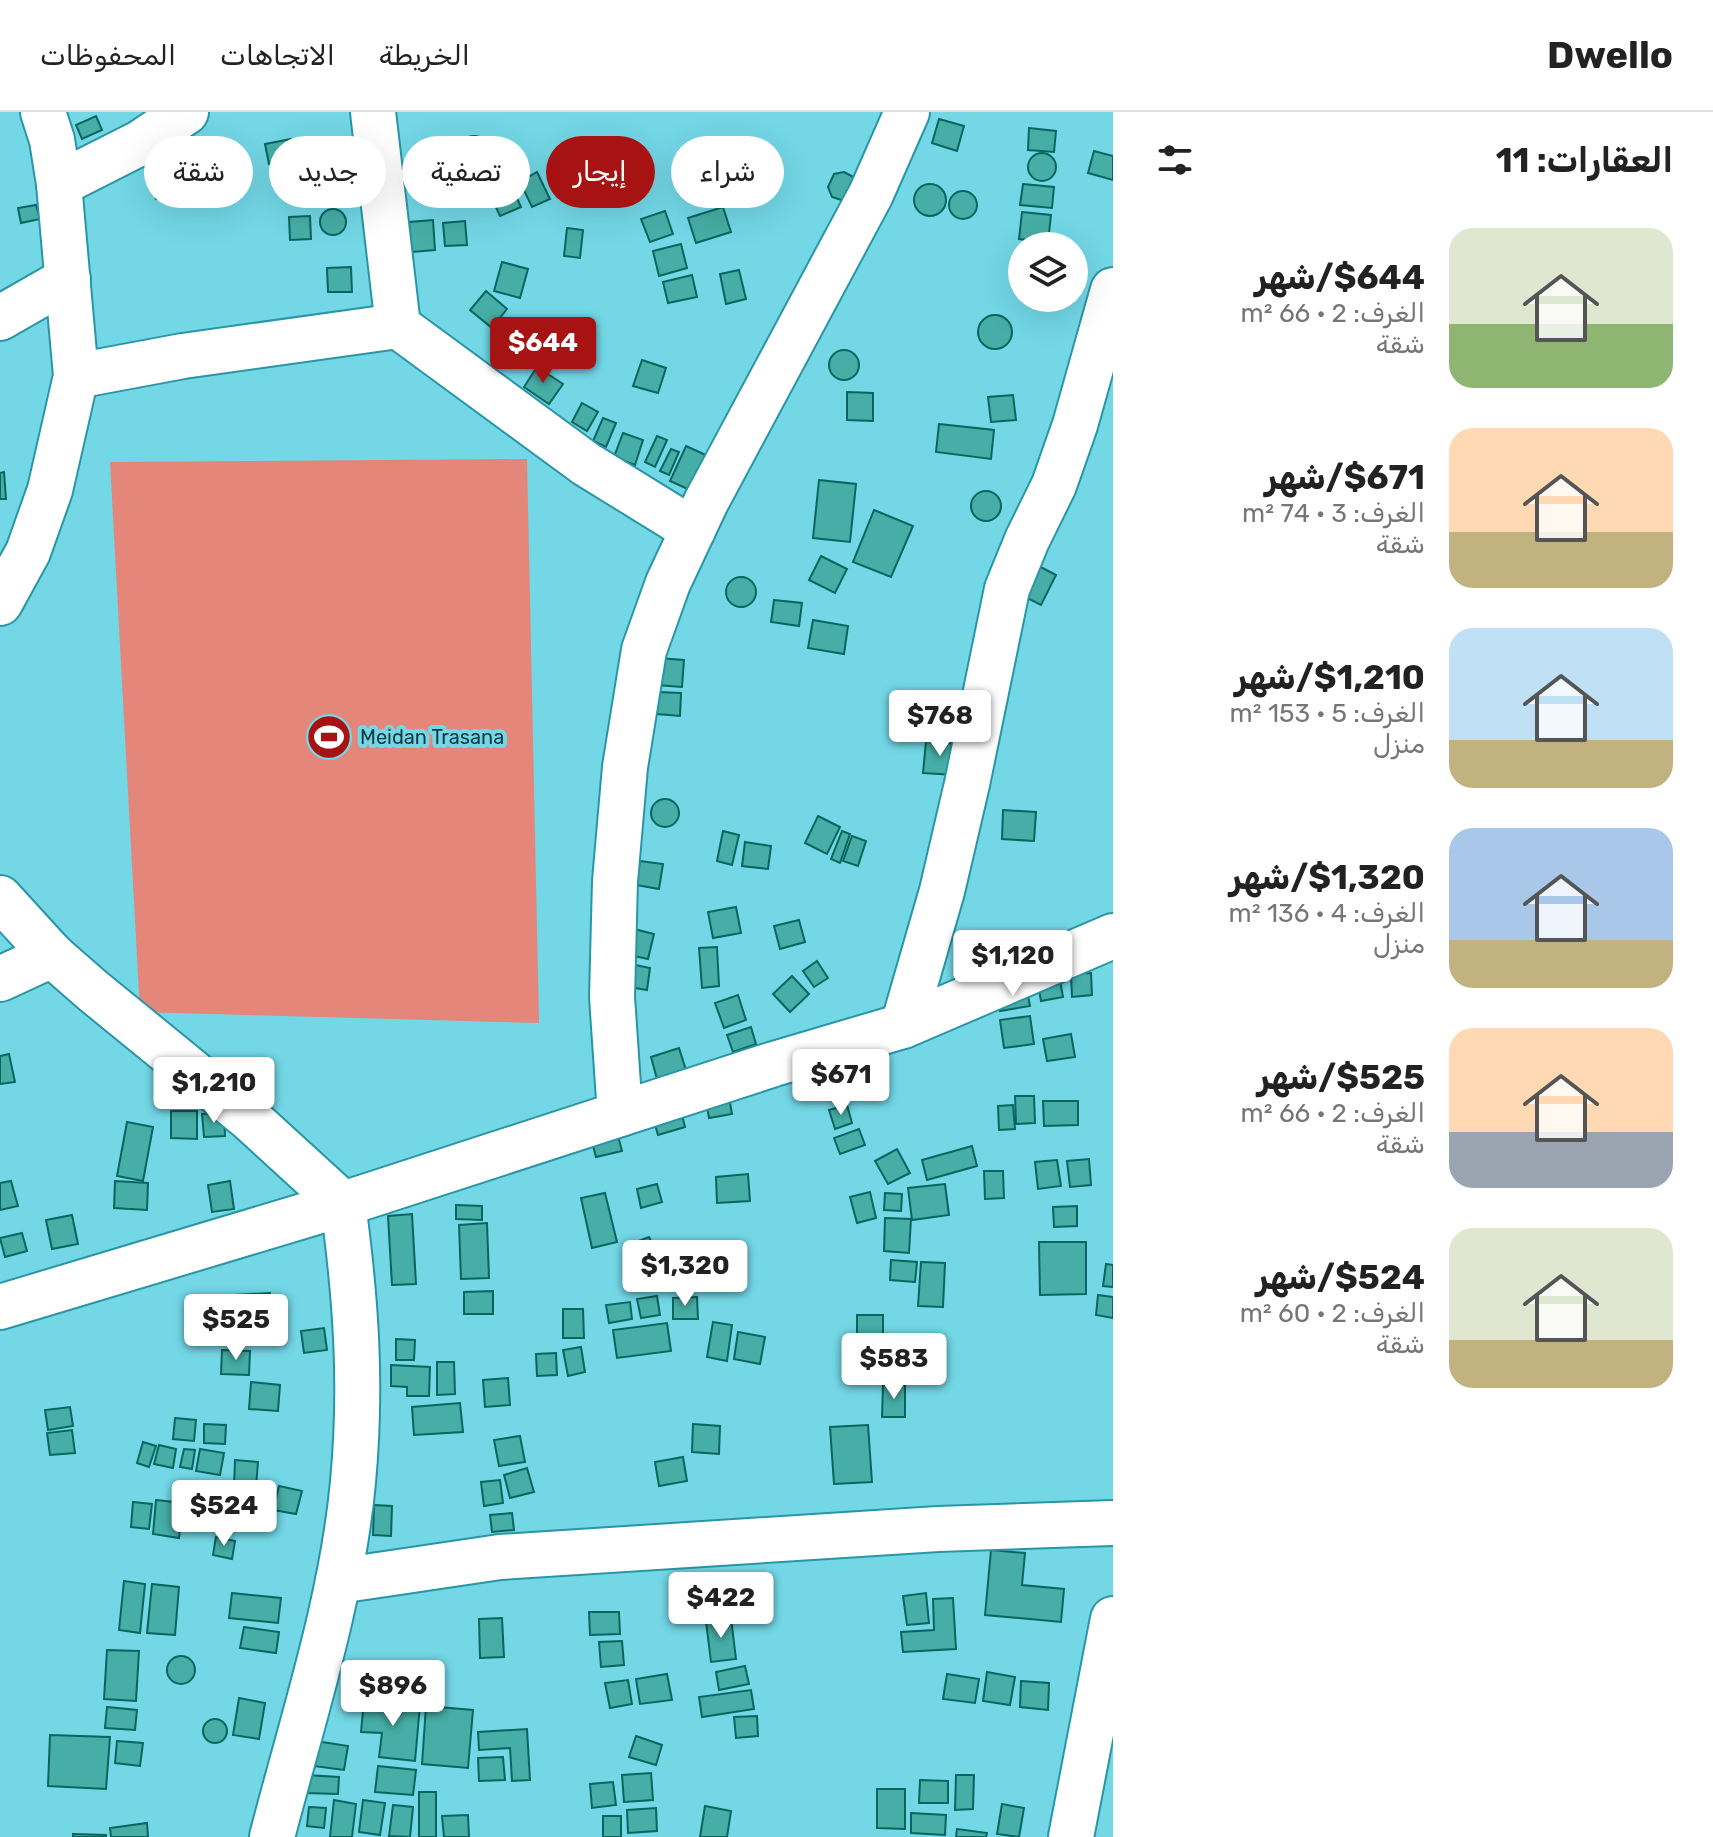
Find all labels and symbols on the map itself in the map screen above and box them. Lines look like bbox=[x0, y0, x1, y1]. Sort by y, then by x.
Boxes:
pin: $644 bbox=[496, 317, 590, 385]
pin: $768 bbox=[893, 690, 987, 758]
sports icon: Meidan Trasana bbox=[305, 713, 353, 761]
place label: Meidan Trasana bbox=[360, 725, 504, 749]
pin: $1,120 bbox=[948, 930, 1078, 998]
pin: $671 bbox=[794, 1049, 888, 1117]
pin: $1,210 bbox=[149, 1057, 279, 1125]
pin: $1,320 bbox=[620, 1240, 750, 1308]
pin: $525 bbox=[189, 1294, 283, 1362]
pin: $583 bbox=[847, 1333, 941, 1401]
pin: $524 bbox=[177, 1480, 271, 1548]
pin: $422 bbox=[674, 1572, 768, 1640]
pin: $896 bbox=[346, 1660, 440, 1728]

